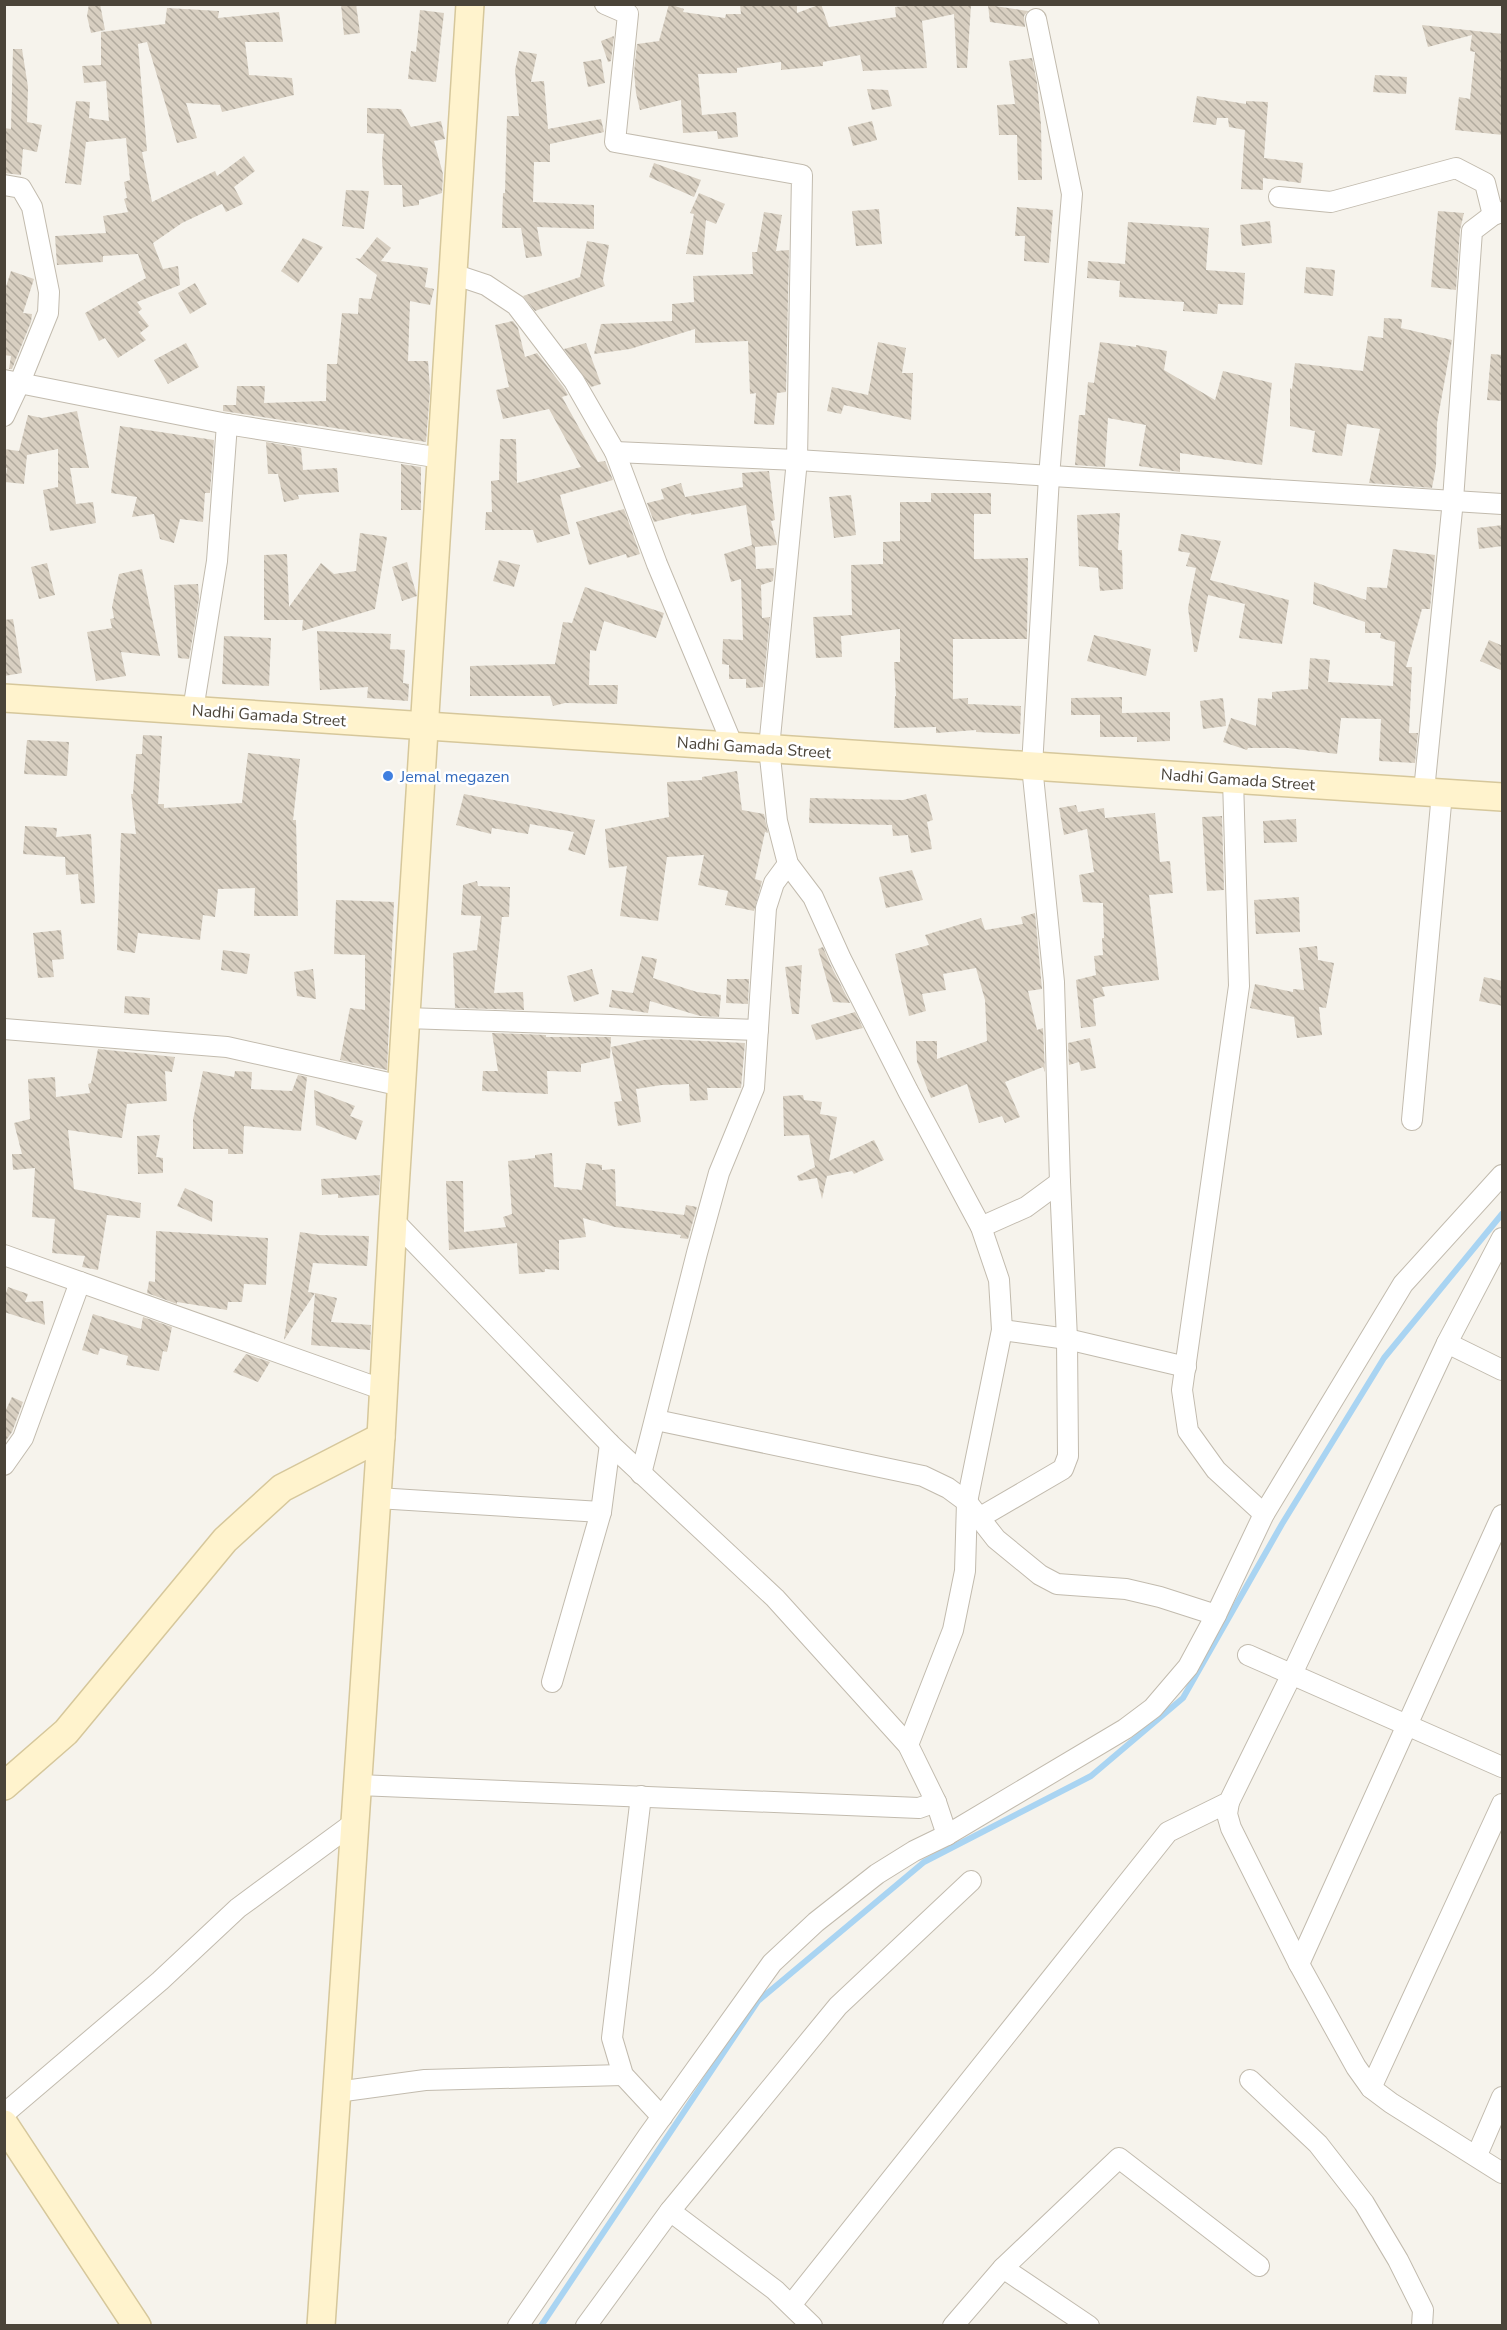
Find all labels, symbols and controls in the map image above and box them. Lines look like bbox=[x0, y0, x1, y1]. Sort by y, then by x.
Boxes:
street label: Nadhi Gamada Street bbox=[191, 700, 347, 732]
street label: Nadhi Gamada Street bbox=[676, 732, 832, 764]
street label: Nadhi Gamada Street bbox=[1160, 764, 1316, 796]
place label: Jemal megazen bbox=[399, 766, 510, 788]
marker: Jemal megazen bbox=[381, 769, 395, 783]

